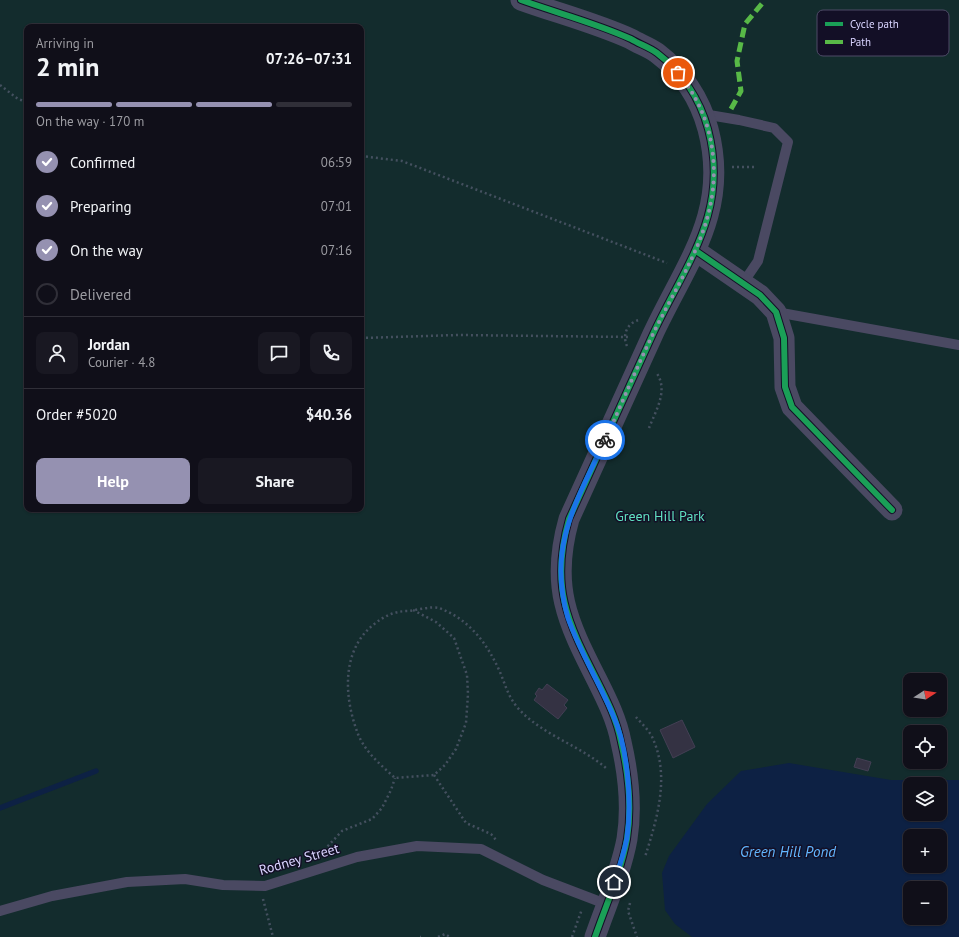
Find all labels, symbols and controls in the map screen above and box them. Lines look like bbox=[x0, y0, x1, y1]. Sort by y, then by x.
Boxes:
legend bbox=[817, 10, 949, 56]
text: Cycle path bbox=[850, 17, 899, 31]
text: Arriving in bbox=[36, 35, 94, 52]
text: Path bbox=[850, 35, 871, 49]
text: 07:26–07:31 bbox=[266, 49, 352, 68]
text: 2 min bbox=[36, 50, 99, 83]
pin bbox=[661, 56, 695, 90]
icon: bag bbox=[667, 62, 689, 84]
text: On the way · 170 m bbox=[36, 113, 144, 130]
icon: check bbox=[36, 151, 58, 173]
text: Confirmed bbox=[70, 153, 135, 172]
text: 06:59 bbox=[321, 154, 352, 171]
icon: check bbox=[36, 195, 58, 217]
text: Preparing bbox=[70, 197, 132, 216]
text: 07:01 bbox=[321, 198, 352, 215]
icon: check bbox=[36, 239, 58, 261]
text: On the way bbox=[70, 241, 143, 260]
text: 07:16 bbox=[321, 242, 352, 259]
text: Delivered bbox=[70, 285, 131, 304]
button: person bbox=[36, 332, 78, 374]
button: chat bbox=[258, 332, 300, 374]
button: phone bbox=[310, 332, 352, 374]
text: Jordan bbox=[88, 335, 130, 354]
text: Courier · 4.8 bbox=[88, 354, 155, 371]
text: Order #5020 bbox=[36, 405, 117, 424]
text: $40.36 bbox=[306, 405, 352, 424]
courier bbox=[585, 420, 625, 460]
icon: bike bbox=[594, 429, 616, 451]
button: Help bbox=[36, 458, 190, 504]
button: Share bbox=[198, 458, 352, 504]
park label: Green Hill Park bbox=[615, 507, 705, 525]
north arrow bbox=[903, 673, 947, 717]
map controls bbox=[903, 673, 947, 925]
button: locate bbox=[903, 725, 947, 769]
button: layers bbox=[903, 777, 947, 821]
button: + bbox=[903, 829, 947, 873]
street label: Rodney Street bbox=[257, 839, 341, 879]
water label: Green Hill Pond bbox=[740, 842, 836, 861]
pin bbox=[597, 865, 631, 899]
icon: home bbox=[603, 871, 625, 893]
button: − bbox=[903, 881, 947, 925]

